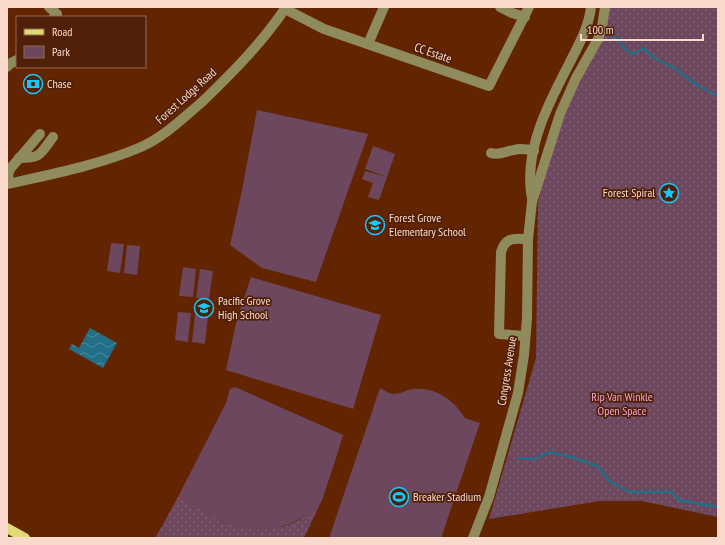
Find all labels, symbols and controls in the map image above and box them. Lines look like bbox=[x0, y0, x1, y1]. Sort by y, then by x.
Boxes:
legend bbox=[16, 16, 146, 68]
scale bar bbox=[581, 16, 703, 42]
text: 100 m bbox=[587, 22, 614, 37]
text: Road bbox=[52, 24, 72, 39]
street label: CC Estate bbox=[413, 39, 454, 66]
text: Park bbox=[52, 44, 70, 59]
street label: Forest Lodge Road bbox=[152, 65, 219, 127]
bank icon: Chase bbox=[22, 73, 44, 95]
place label: Chase bbox=[47, 76, 72, 91]
place icon: Forest Spiral bbox=[658, 182, 680, 204]
place label: Forest Spiral bbox=[603, 185, 655, 200]
place label: Forest Grove Elementary School bbox=[389, 210, 466, 239]
school or university icon: Forest Grove Elementary School bbox=[364, 214, 386, 236]
place label: Pacific Grove High School bbox=[218, 293, 271, 322]
school or university icon: Pacific Grove High School bbox=[193, 297, 215, 319]
street label: Congress Avenue bbox=[494, 335, 519, 407]
park label: Rip Van Winkle Open Space bbox=[591, 389, 653, 418]
sports icon: Breaker Stadium bbox=[388, 486, 410, 508]
place label: Breaker Stadium bbox=[413, 489, 481, 504]

